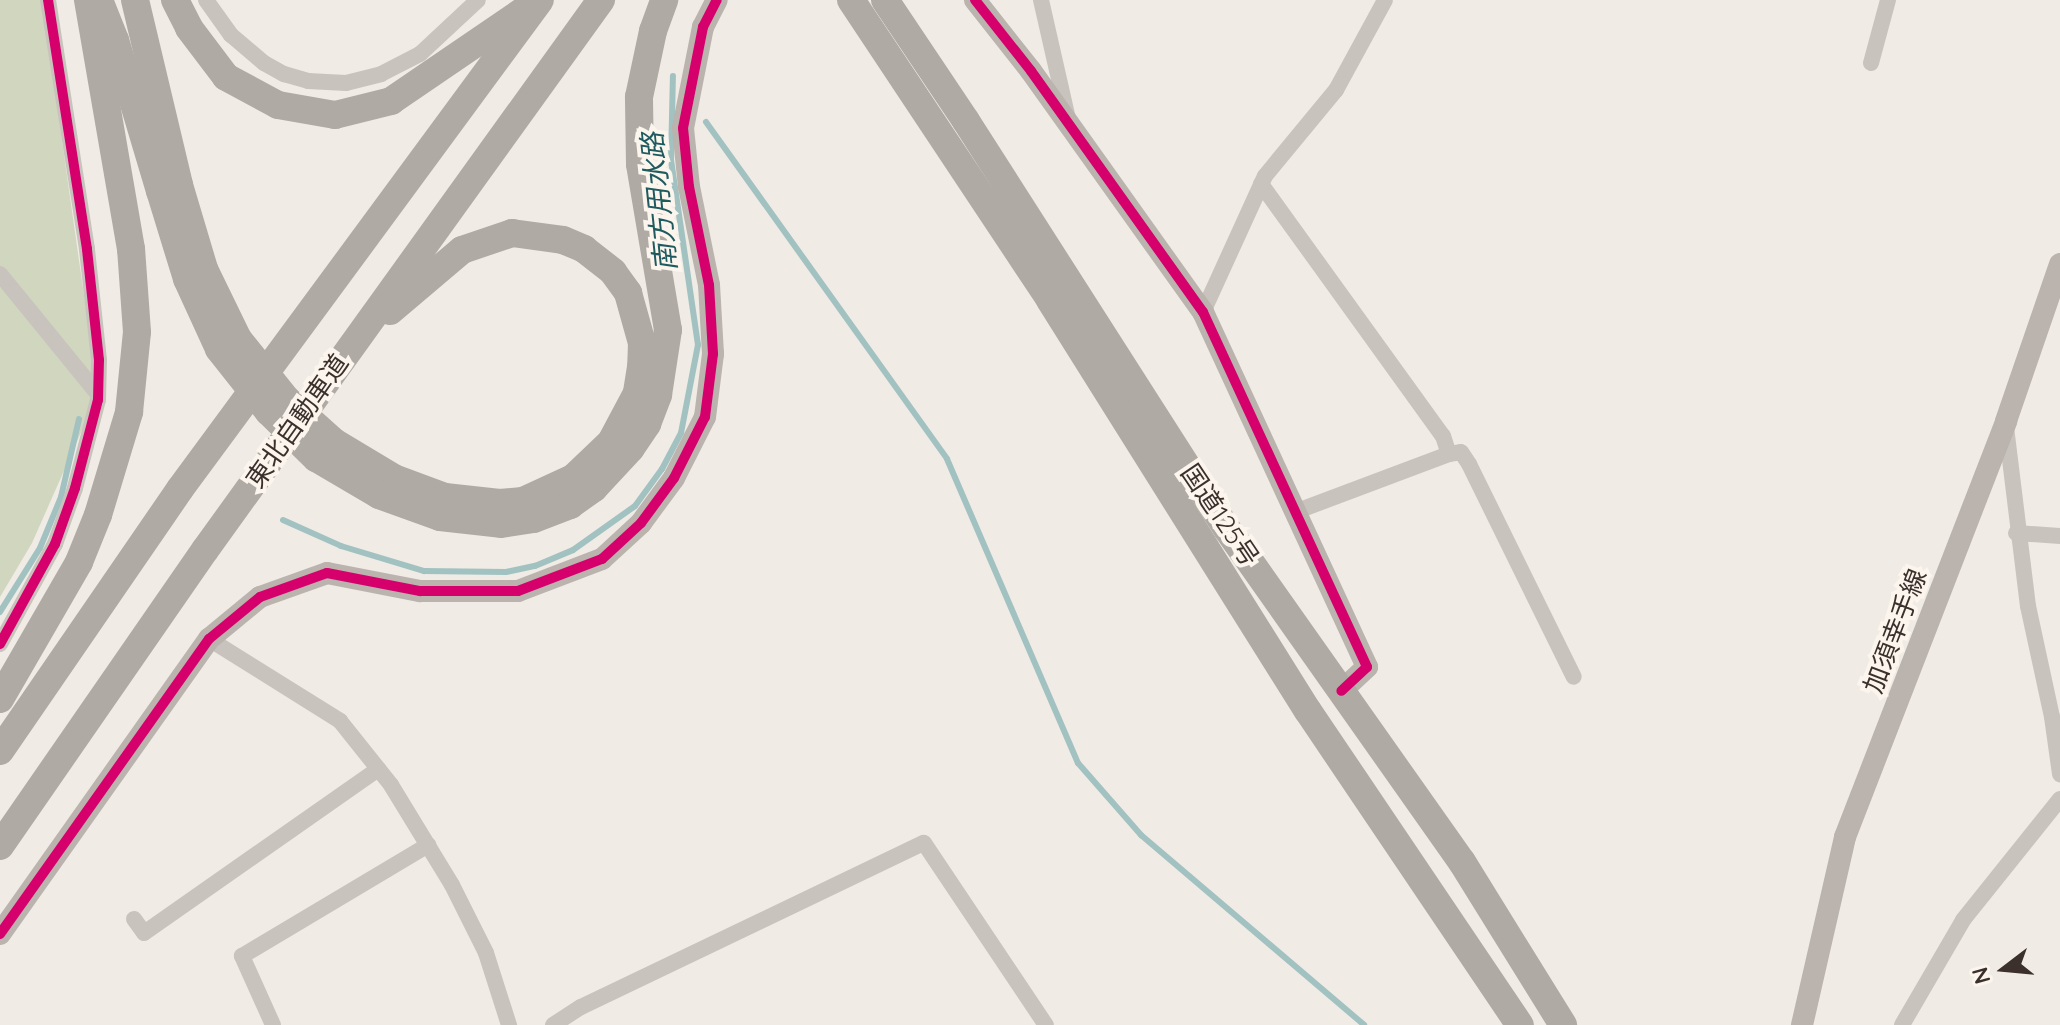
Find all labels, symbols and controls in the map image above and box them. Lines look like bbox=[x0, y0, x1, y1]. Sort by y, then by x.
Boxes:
water label: 南方用水路 bbox=[635, 131, 683, 273]
street label: 東北自動車道 bbox=[239, 348, 355, 494]
street label: 国道125号 bbox=[1175, 458, 1265, 572]
street label: 加須幸手線 bbox=[1857, 565, 1933, 697]
north arrow bbox=[1964, 929, 2044, 1009]
text: N bbox=[1965, 964, 1997, 987]

